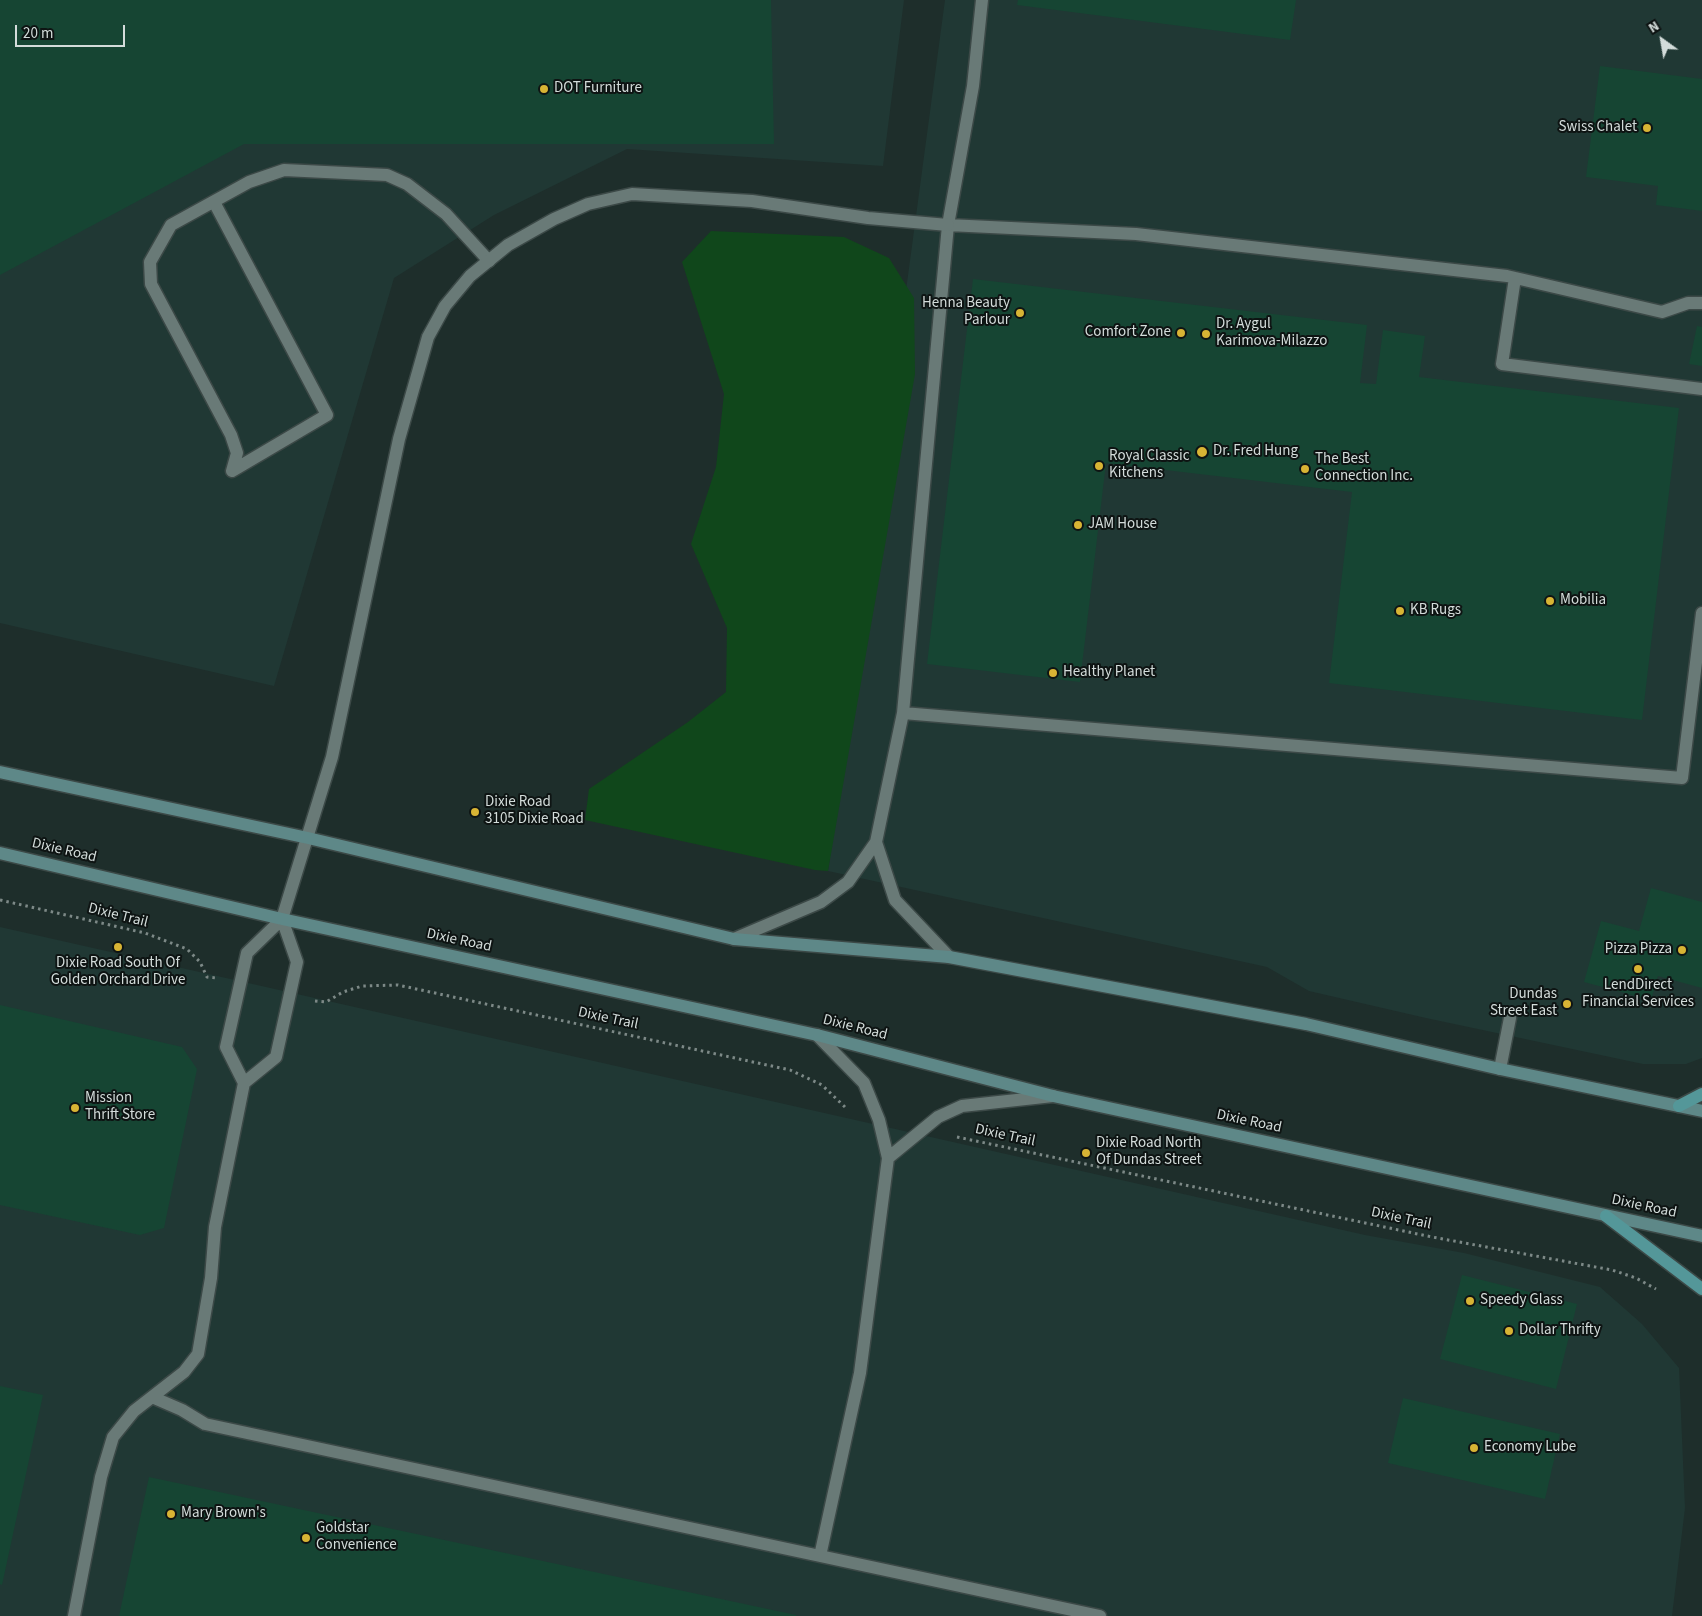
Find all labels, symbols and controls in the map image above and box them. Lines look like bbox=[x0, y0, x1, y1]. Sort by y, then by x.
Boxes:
scale bar bbox=[18, 15, 128, 47]
north arrow bbox=[1637, 15, 1687, 65]
text: N bbox=[1645, 16, 1663, 38]
text: 20 m bbox=[23, 23, 53, 44]
place label: DOT Furniture bbox=[554, 80, 642, 98]
marker: DOT Furniture bbox=[538, 83, 550, 95]
place label: Swiss Chalet bbox=[1558, 119, 1637, 137]
marker: Swiss Chalet bbox=[1641, 122, 1653, 134]
place label: Henna Beauty Parlour bbox=[922, 295, 1010, 330]
marker: Henna Beauty Parlour bbox=[1014, 307, 1026, 319]
place label: Dr. Aygul Karimova-Milazzo bbox=[1216, 316, 1327, 351]
place label: Comfort Zone bbox=[1085, 324, 1171, 342]
marker: Comfort Zone bbox=[1175, 327, 1187, 339]
marker: Dr. Aygul Karimova-Milazzo bbox=[1200, 328, 1212, 340]
place label: Dr. Fred Hung bbox=[1213, 443, 1298, 461]
marker: Dr. Fred Hung bbox=[1195, 445, 1209, 459]
place label: Royal Classic Kitchens bbox=[1109, 448, 1190, 483]
place label: The Best Connection Inc. bbox=[1315, 451, 1413, 486]
marker: Royal Classic Kitchens bbox=[1093, 460, 1105, 472]
marker: The Best Connection Inc. bbox=[1299, 463, 1311, 475]
place label: JAM House bbox=[1088, 516, 1157, 534]
marker: JAM House bbox=[1072, 519, 1084, 531]
place label: Mobilia bbox=[1560, 592, 1606, 610]
marker: Mobilia bbox=[1544, 595, 1556, 607]
place label: KB Rugs bbox=[1410, 602, 1461, 620]
marker: KB Rugs bbox=[1394, 605, 1406, 617]
place label: Healthy Planet bbox=[1063, 664, 1155, 682]
marker: Healthy Planet bbox=[1047, 667, 1059, 679]
place label: Dixie Road 3105 Dixie Road bbox=[485, 794, 584, 829]
marker: Dixie Road 3105 Dixie Road bbox=[469, 806, 481, 818]
street label: Dixie Road bbox=[30, 835, 98, 867]
street label: Dixie Trail bbox=[86, 900, 150, 932]
street label: Dixie Road bbox=[425, 925, 493, 957]
marker: Dixie Road South Of Golden Orchard Drive bbox=[112, 941, 124, 953]
place label: Pizza Pizza bbox=[1605, 941, 1672, 959]
marker: Pizza Pizza bbox=[1676, 944, 1688, 956]
place label: Dixie Road South Of Golden Orchard Drive bbox=[51, 955, 185, 990]
marker: LendDirect Financial Services bbox=[1632, 963, 1644, 975]
place label: LendDirect Financial Services bbox=[1582, 977, 1694, 1012]
place label: Dundas Street East bbox=[1490, 986, 1557, 1021]
marker: Dundas Street East bbox=[1561, 998, 1573, 1010]
street label: Dixie Trail bbox=[576, 1004, 640, 1034]
street label: Dixie Road bbox=[821, 1011, 889, 1045]
place label: Mission Thrift Store bbox=[85, 1090, 155, 1125]
marker: Mission Thrift Store bbox=[69, 1102, 81, 1114]
street label: Dixie Road bbox=[1215, 1106, 1283, 1138]
street label: Dixie Trail bbox=[973, 1121, 1037, 1151]
place label: Dixie Road North Of Dundas Street bbox=[1096, 1135, 1202, 1170]
marker: Dixie Road North Of Dundas Street bbox=[1080, 1147, 1092, 1159]
street label: Dixie Road bbox=[1610, 1191, 1678, 1223]
street label: Dixie Trail bbox=[1369, 1204, 1433, 1234]
place label: Speedy Glass bbox=[1480, 1292, 1563, 1310]
marker: Speedy Glass bbox=[1464, 1295, 1476, 1307]
place label: Dollar Thrifty bbox=[1519, 1322, 1601, 1340]
marker: Dollar Thrifty bbox=[1503, 1325, 1515, 1337]
place label: Economy Lube bbox=[1484, 1439, 1576, 1457]
marker: Economy Lube bbox=[1468, 1442, 1480, 1454]
place label: Mary Brown's bbox=[181, 1505, 266, 1523]
marker: Mary Brown's bbox=[165, 1508, 177, 1520]
place label: Goldstar Convenience bbox=[316, 1520, 397, 1555]
marker: Goldstar Convenience bbox=[300, 1532, 312, 1544]

